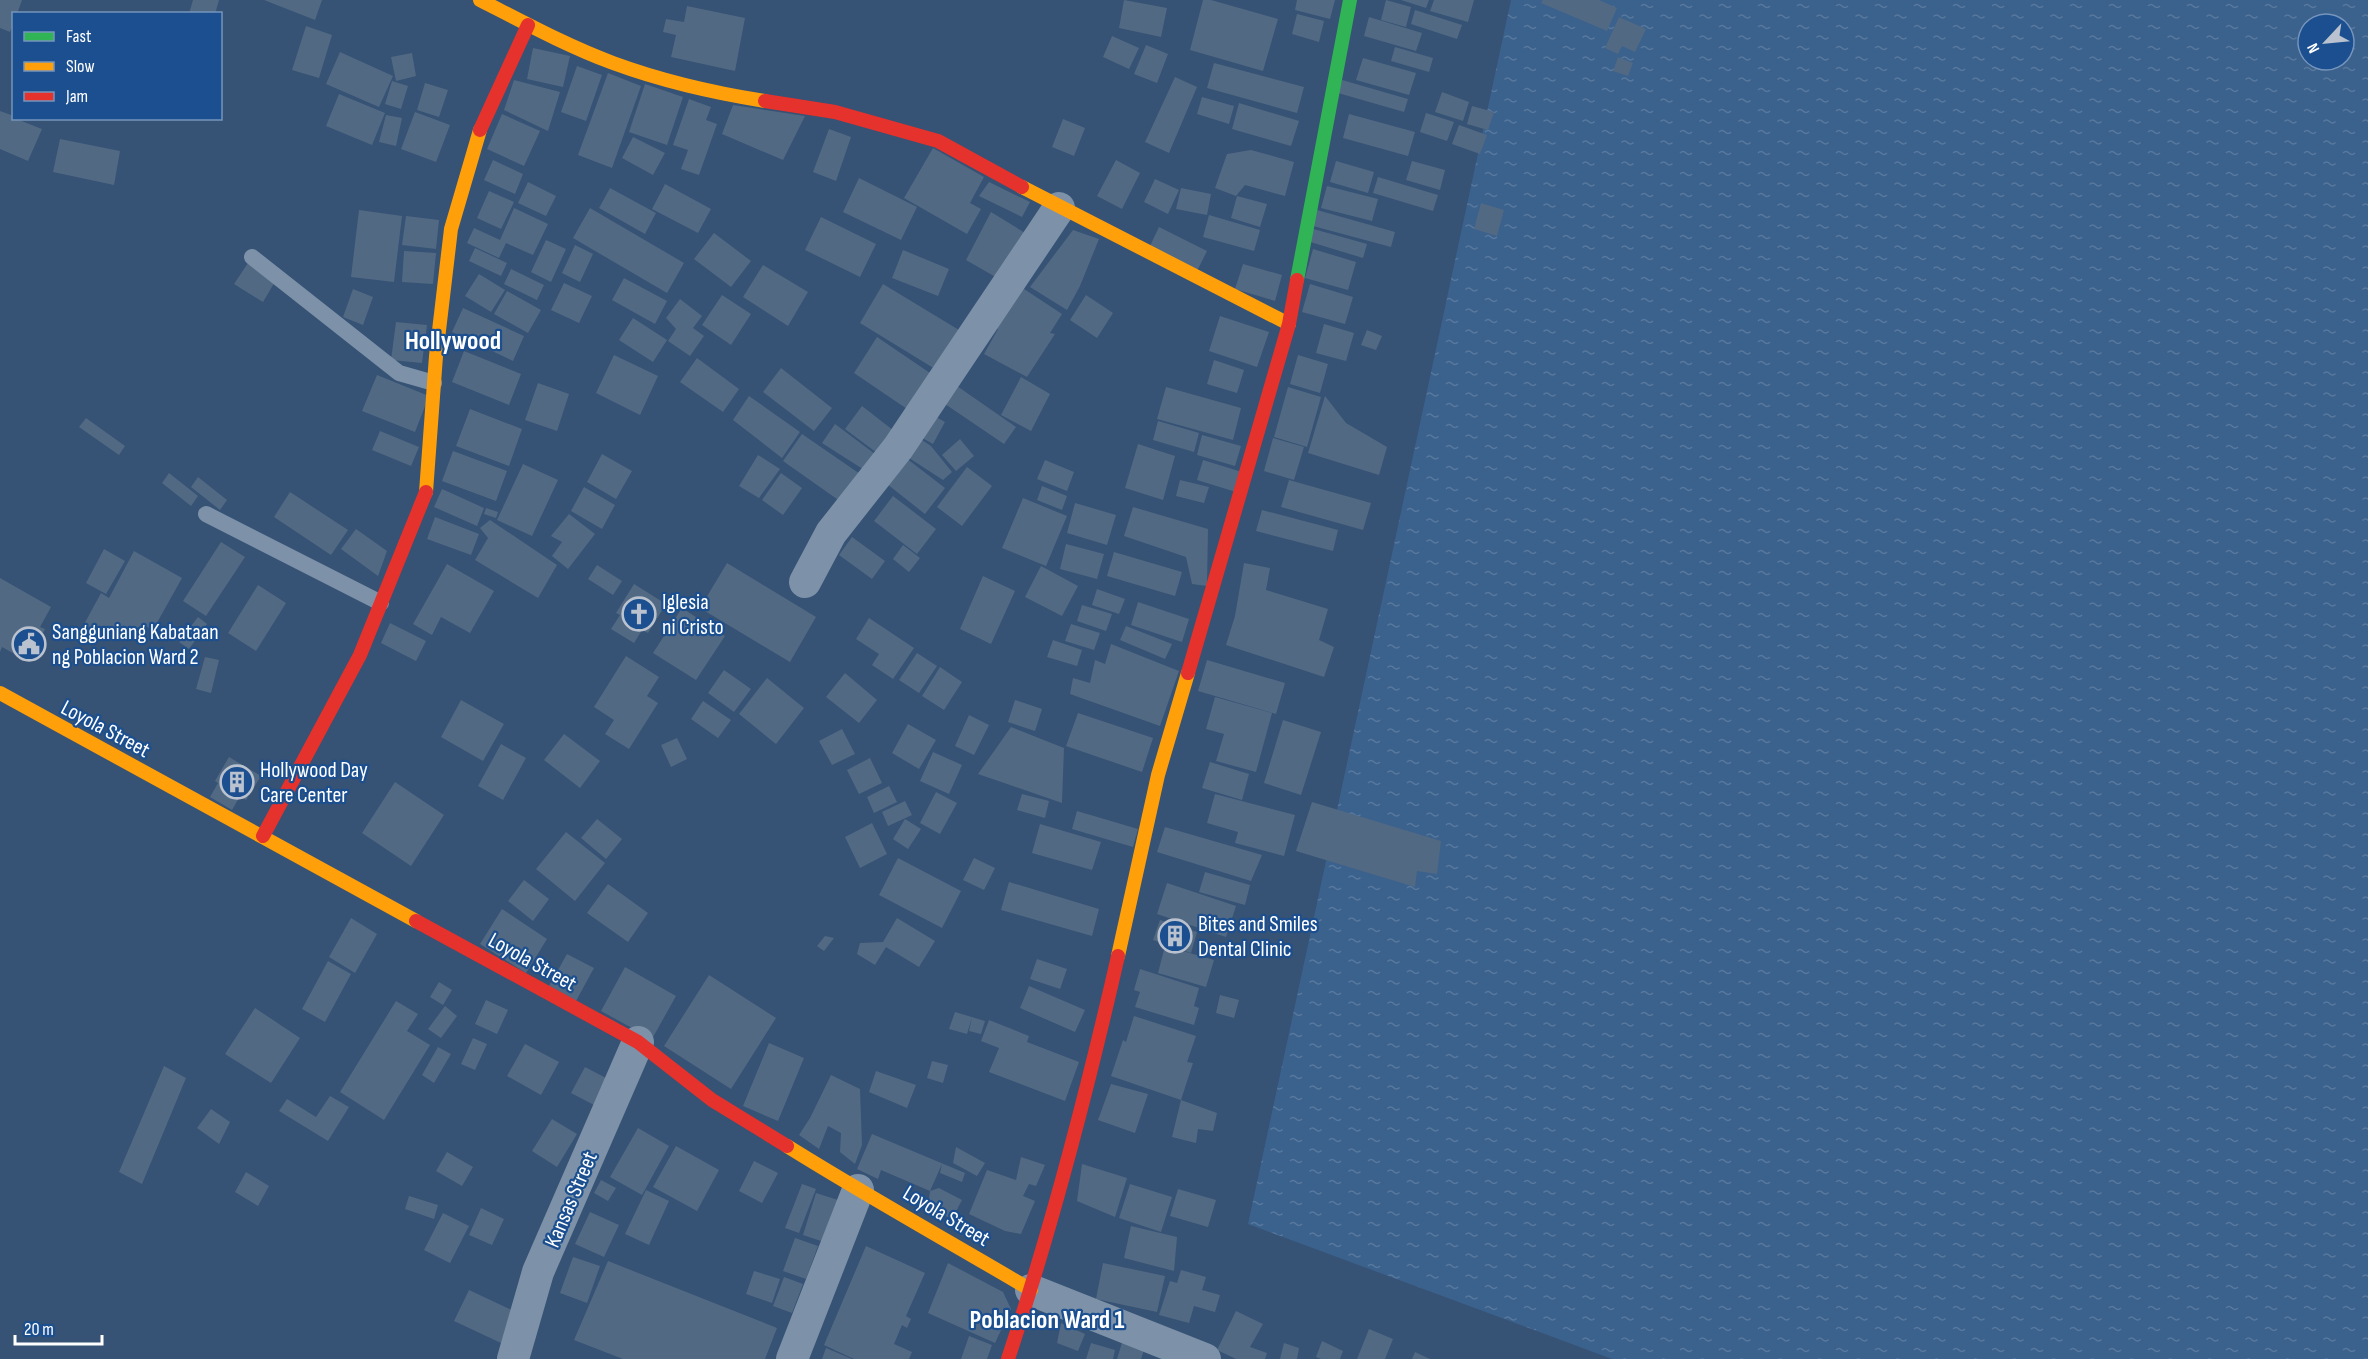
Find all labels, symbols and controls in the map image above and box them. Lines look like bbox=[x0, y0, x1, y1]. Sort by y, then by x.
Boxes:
legend bbox=[12, 12, 222, 120]
north arrow bbox=[2296, 12, 2356, 72]
text: Fast bbox=[66, 26, 92, 47]
text: N bbox=[2303, 40, 2324, 56]
text: Slow bbox=[66, 56, 95, 77]
text: Jam bbox=[65, 86, 88, 107]
district label: Hollywood bbox=[405, 326, 501, 357]
place label: Iglesia ni Cristo bbox=[662, 589, 724, 641]
church icon: Iglesia ni Cristo bbox=[621, 596, 657, 632]
place label: Sangguniang Kabataan ng Poblacion Ward 2 bbox=[52, 619, 219, 671]
public building icon: Sangguniang Kabataan ng Poblacion Ward 2 bbox=[11, 626, 47, 662]
street label: Loyola Street bbox=[56, 695, 155, 764]
place label: Hollywood Day Care Center bbox=[260, 757, 368, 809]
building icon: Hollywood Day Care Center bbox=[219, 764, 255, 800]
place label: Bites and Smiles Dental Clinic bbox=[1198, 911, 1318, 963]
building icon: Bites and Smiles Dental Clinic bbox=[1157, 918, 1193, 954]
street label: Loyola Street bbox=[483, 927, 581, 998]
street label: Kansas Street bbox=[539, 1147, 604, 1252]
street label: Loyola Street bbox=[898, 1180, 995, 1253]
district label: Poblacion Ward 1 bbox=[970, 1305, 1124, 1336]
scale bar bbox=[15, 1308, 102, 1346]
text: 20 m bbox=[24, 1319, 54, 1340]

